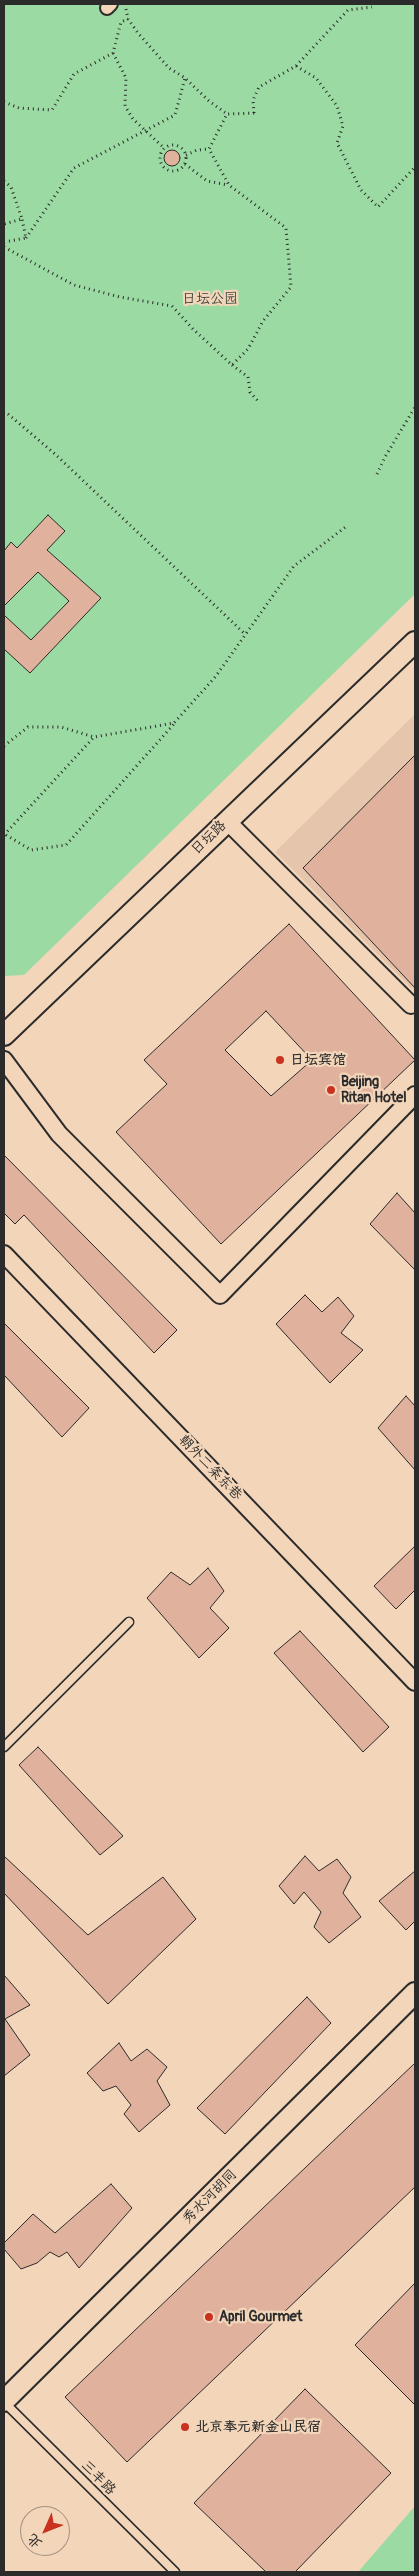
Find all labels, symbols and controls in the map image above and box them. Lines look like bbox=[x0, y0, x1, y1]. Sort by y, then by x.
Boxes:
park label: 日坛公园 bbox=[182, 291, 238, 307]
street label: 日坛路 bbox=[188, 817, 230, 859]
place label: 日坛宾馆 bbox=[290, 1052, 346, 1068]
marker: 日坛宾馆 bbox=[274, 1054, 286, 1066]
place label: Beijing Ritan Hotel bbox=[341, 1074, 407, 1106]
marker: Beijing Ritan Hotel bbox=[325, 1084, 337, 1096]
street label: 朝外二条东巷 bbox=[175, 1432, 245, 1504]
street label: 秀水河胡同 bbox=[179, 2166, 241, 2228]
place label: April Gourmet bbox=[219, 2309, 302, 2325]
marker: April Gourmet bbox=[203, 2311, 215, 2323]
place label: 北京奉元新金山民宿 bbox=[195, 2419, 321, 2435]
marker: 北京奉元新金山民宿 bbox=[179, 2421, 191, 2433]
street label: 三丰路 bbox=[77, 2457, 119, 2499]
north arrow bbox=[20, 2506, 70, 2556]
text: 北 bbox=[24, 2530, 46, 2552]

